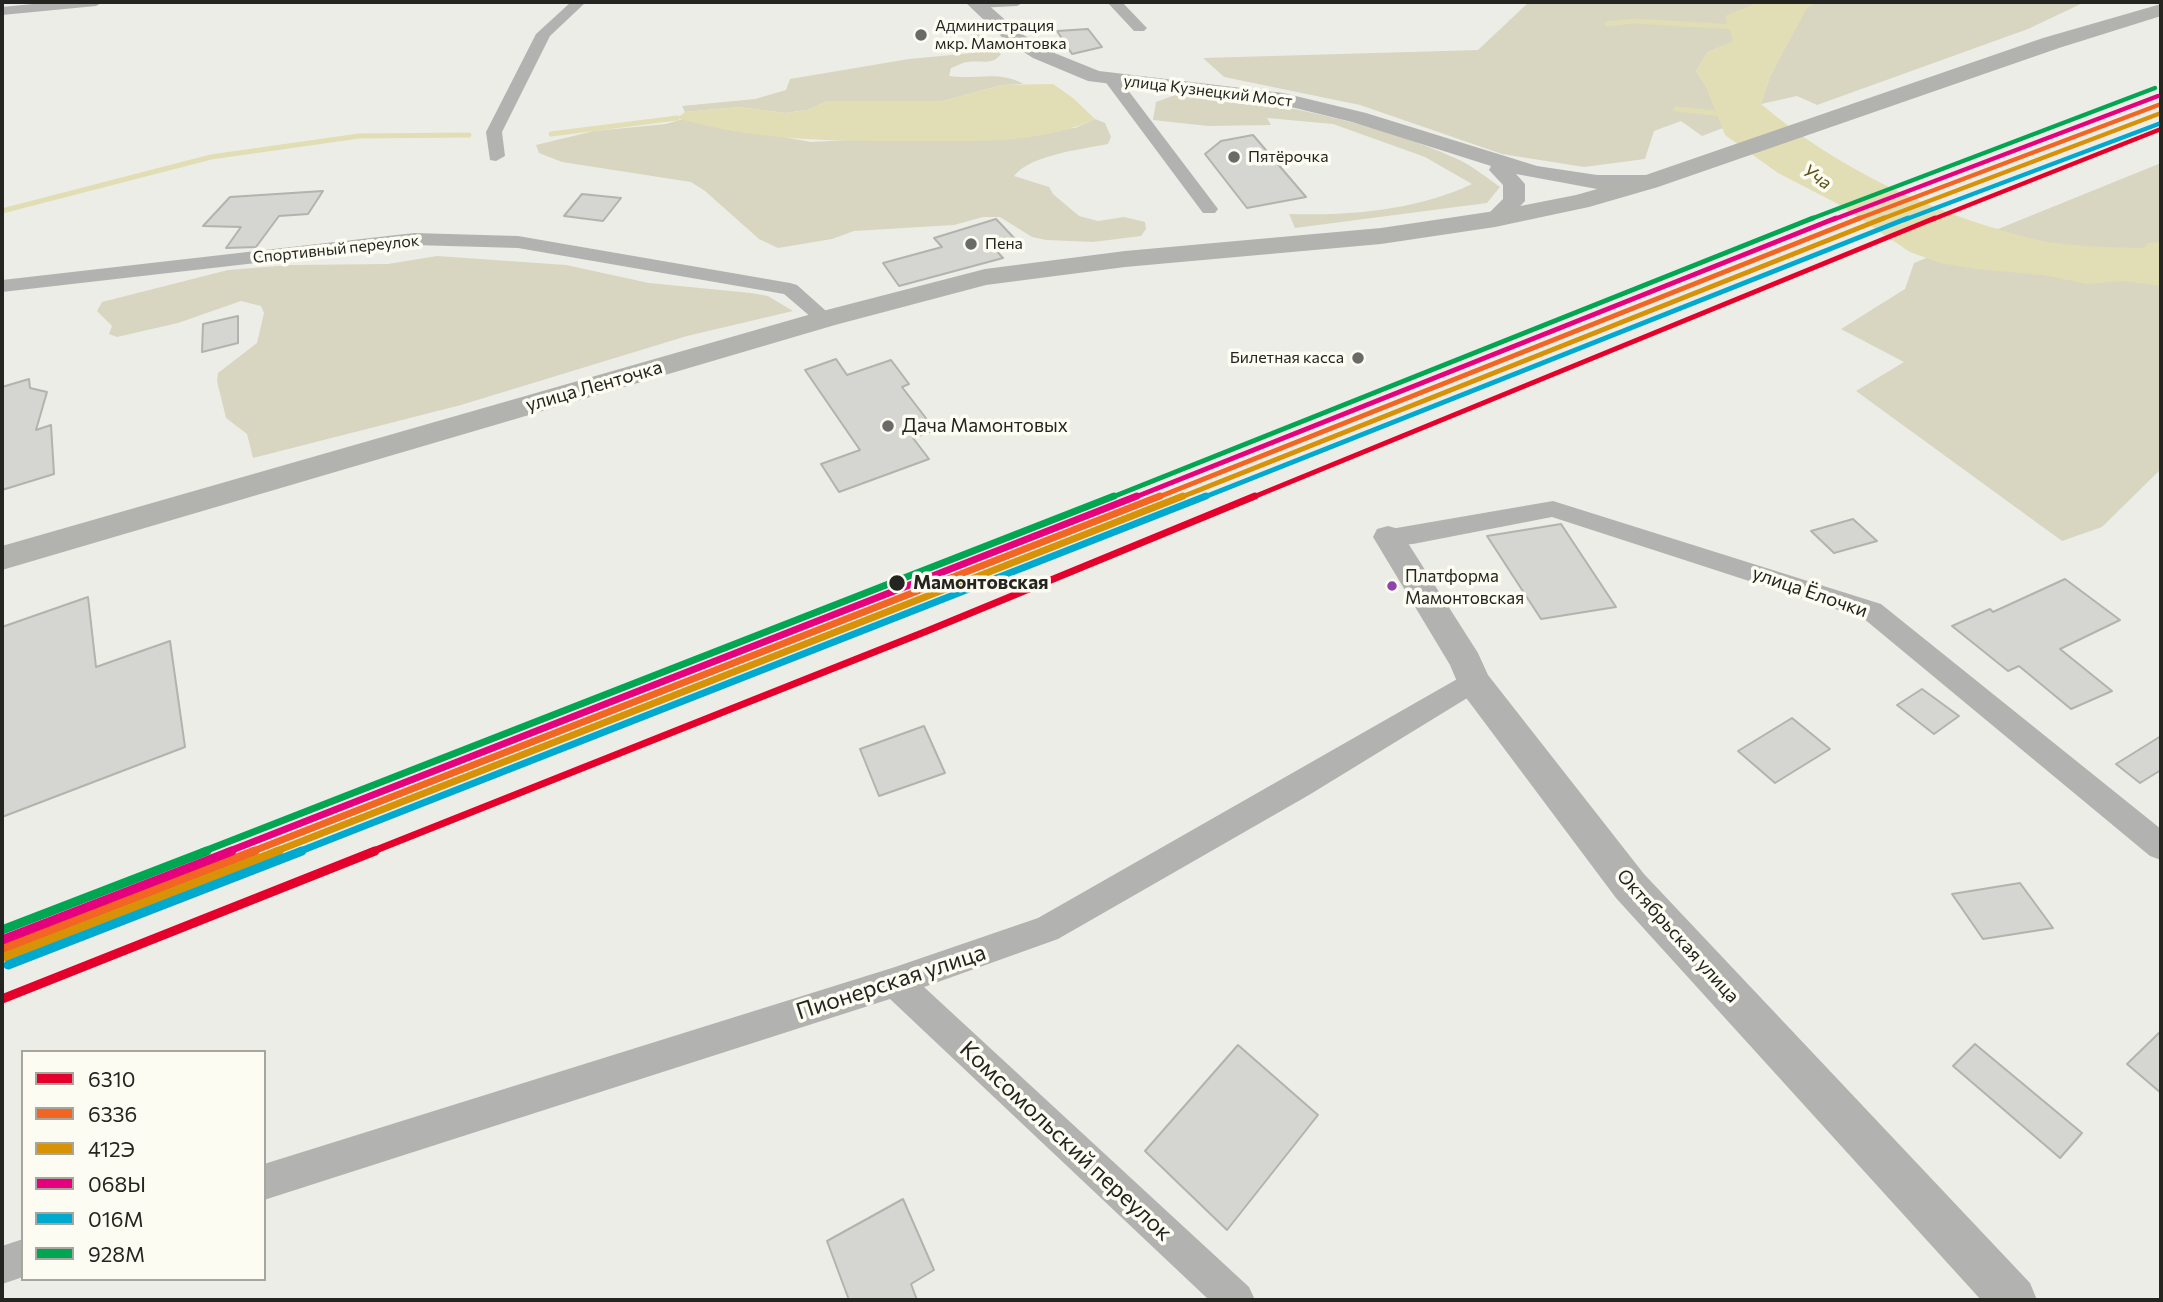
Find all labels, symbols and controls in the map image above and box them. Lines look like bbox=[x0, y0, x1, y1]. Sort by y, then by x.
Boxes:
place label: Администрация мкр. Мамонтовка bbox=[935, 16, 1067, 54]
marker: Администрация мкр. Мамонтовка bbox=[913, 27, 929, 43]
street label: улица Кузнецкий Мост bbox=[1122, 71, 1294, 111]
place label: Пятёрочка bbox=[1248, 147, 1328, 167]
marker: Пятёрочка bbox=[1226, 149, 1242, 165]
water label: Уча bbox=[1799, 160, 1835, 194]
street label: Спортивный переулок bbox=[252, 231, 420, 267]
place label: Пена bbox=[985, 234, 1023, 254]
marker: Пена bbox=[963, 236, 979, 252]
place label: Билетная касса bbox=[1230, 348, 1344, 368]
marker: Билетная касса bbox=[1350, 350, 1366, 366]
street label: улица Ленточка bbox=[523, 356, 665, 416]
place label: Дача Мамонтовых bbox=[902, 415, 1068, 437]
marker: Дача Мамонтовых bbox=[880, 418, 896, 434]
street label: улица Ёлочки bbox=[1749, 562, 1871, 622]
place label: Платформа Мамонтовская bbox=[1405, 566, 1524, 606]
place label: Мамонтовская bbox=[913, 572, 1049, 594]
marker: Мамонтовская bbox=[887, 573, 907, 593]
marker: Платформа Мамонтовская bbox=[1385, 579, 1399, 593]
street label: Октябрьская улица bbox=[1612, 864, 1744, 1008]
street label: Пионерская улица bbox=[793, 938, 989, 1026]
street label: Комсомольский переулок bbox=[954, 1035, 1178, 1247]
legend bbox=[21, 1050, 266, 1281]
text: 6310 bbox=[88, 1066, 135, 1091]
text: 6336 bbox=[88, 1101, 137, 1126]
text: 412Э bbox=[88, 1136, 135, 1161]
text: 068Ы bbox=[88, 1171, 146, 1196]
text: 016М bbox=[88, 1206, 144, 1231]
text: 928М bbox=[88, 1241, 145, 1266]

